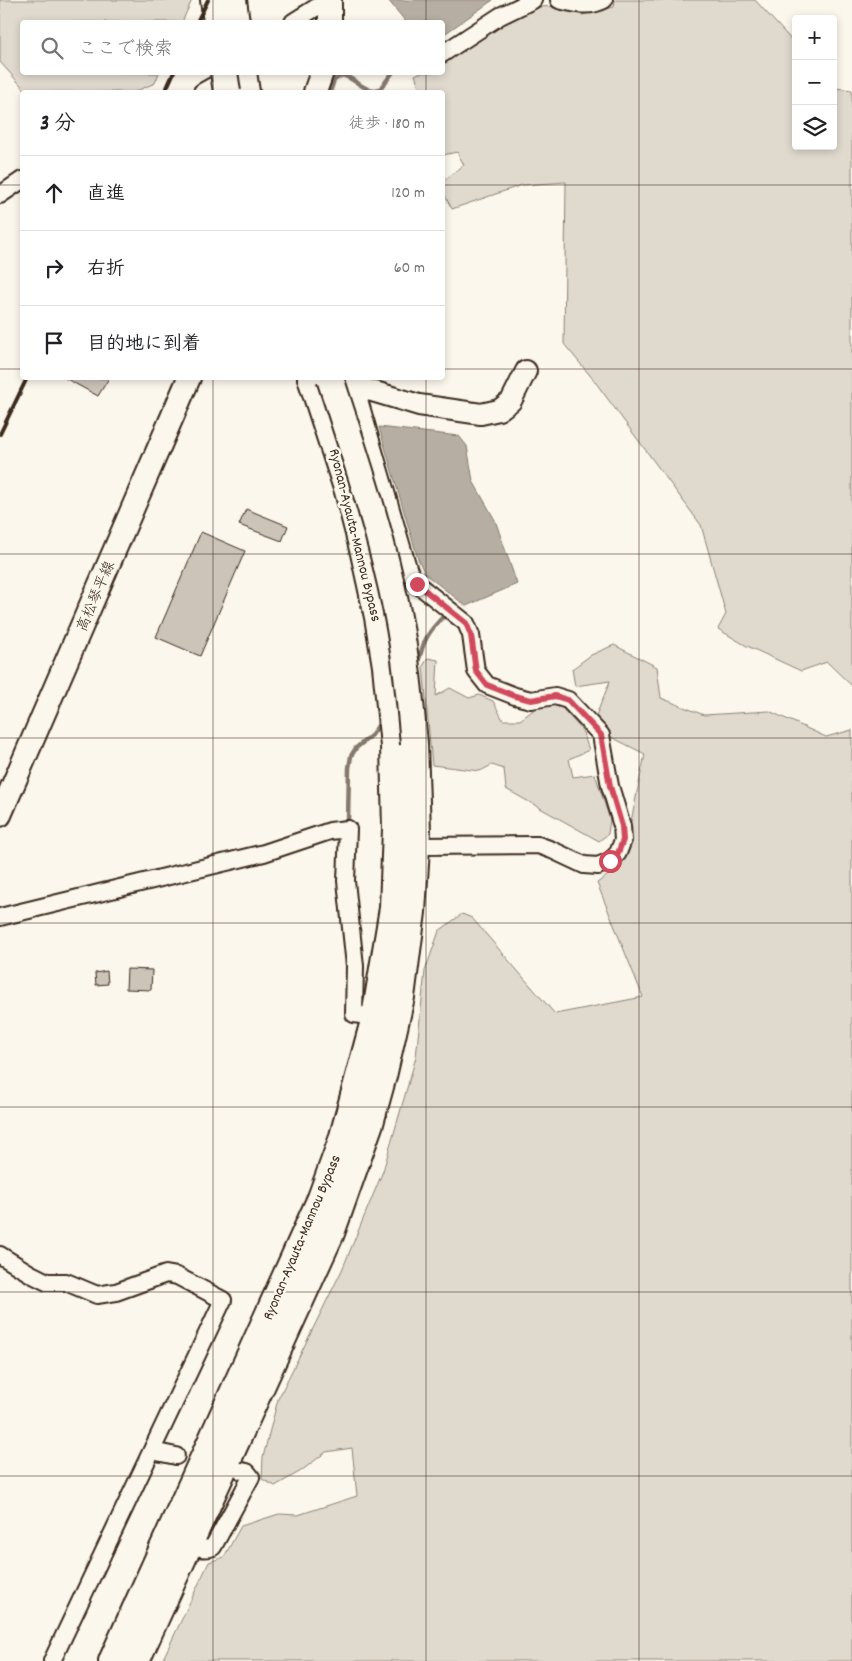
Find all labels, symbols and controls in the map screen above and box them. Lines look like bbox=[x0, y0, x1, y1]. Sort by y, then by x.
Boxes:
map controls bbox=[792, 15, 837, 150]
button: + bbox=[792, 15, 837, 60]
search box bbox=[20, 20, 445, 75]
icon: search bbox=[38, 34, 66, 62]
text: ここで検索 bbox=[78, 37, 173, 64]
button: − bbox=[792, 60, 837, 105]
button: layers bbox=[792, 105, 837, 150]
text: 3 分 bbox=[40, 110, 75, 140]
text: 徒歩 · 180 m bbox=[349, 113, 425, 136]
icon: ahead bbox=[40, 179, 68, 207]
text: 直進 bbox=[87, 182, 125, 209]
text: 120 m bbox=[391, 182, 425, 205]
icon: right bbox=[40, 254, 68, 282]
text: 右折 bbox=[87, 257, 125, 284]
text: 60 m bbox=[394, 257, 425, 280]
icon: arrive bbox=[40, 329, 68, 357]
text: 目的地に到着 bbox=[87, 332, 201, 359]
street label: Ryonan-Ayauta-Mannou Bypass bbox=[322, 447, 386, 624]
street label: 高松琴平線 bbox=[72, 558, 122, 636]
route end bbox=[406, 573, 429, 596]
route start bbox=[599, 850, 622, 873]
street label: Ryonan-Ayauta-Mannou Bypass bbox=[258, 1152, 348, 1324]

